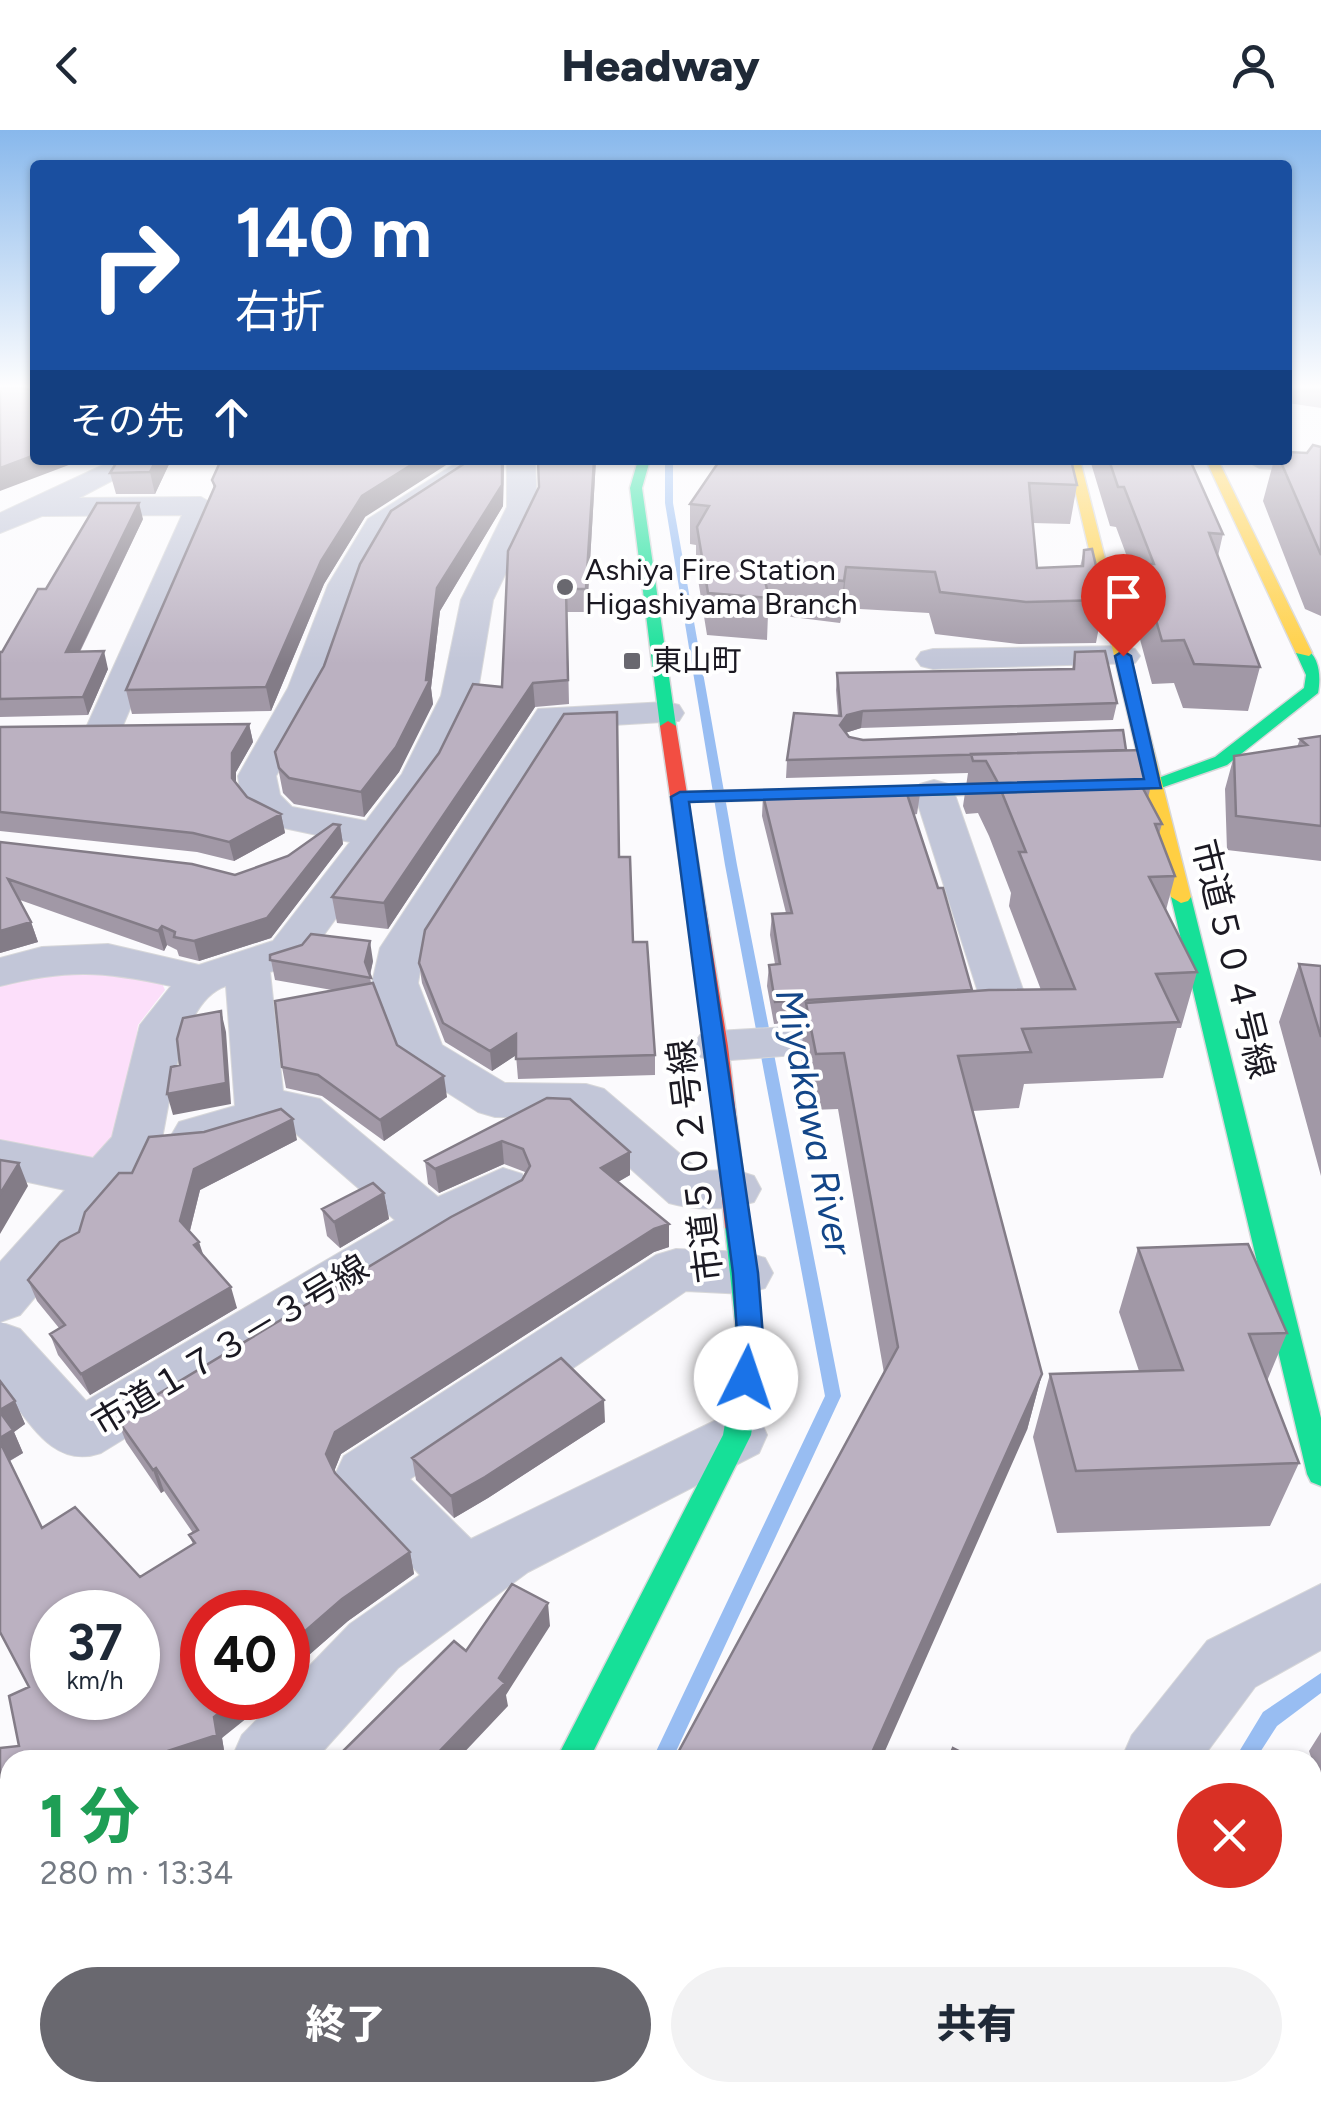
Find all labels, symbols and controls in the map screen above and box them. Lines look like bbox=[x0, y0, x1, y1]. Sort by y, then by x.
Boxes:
icon: back bbox=[40, 38, 95, 93]
text: Headway bbox=[561, 38, 760, 92]
icon: person bbox=[1226, 38, 1281, 93]
text: 140 m bbox=[235, 190, 432, 275]
icon: right bbox=[70, 200, 200, 330]
text: 右折 bbox=[235, 284, 325, 338]
icon: ahead bbox=[204, 390, 259, 445]
text: その先 bbox=[70, 398, 184, 444]
place label: Ashiya Fire Station Higashiyama Branch bbox=[585, 551, 858, 622]
pin bbox=[1081, 554, 1166, 657]
icon: arrive bbox=[1096, 569, 1151, 624]
marker: Ashiya Fire Station Higashiyama Branch bbox=[554, 576, 576, 598]
place label: 東山町 bbox=[652, 642, 742, 679]
marker: 東山町 bbox=[621, 650, 643, 672]
street label: 市道５０４号線 bbox=[1183, 835, 1283, 1083]
water label: Miyakawa River bbox=[766, 985, 863, 1260]
street label: 市道５０２号線 bbox=[659, 1037, 731, 1285]
street label: 市道１７３－３号線 bbox=[84, 1246, 376, 1444]
position arrow bbox=[694, 1326, 798, 1430]
speed limit sign: 40 bbox=[180, 1590, 310, 1720]
text: 37 bbox=[67, 1612, 123, 1673]
text: km/h bbox=[66, 1665, 124, 1695]
text: 1 分 bbox=[40, 1780, 140, 1852]
button: close bbox=[1177, 1783, 1282, 1888]
text: 280 m · 13:34 bbox=[40, 1854, 233, 1892]
button: 終了 bbox=[40, 1967, 651, 2082]
button: 共有 bbox=[671, 1967, 1282, 2082]

